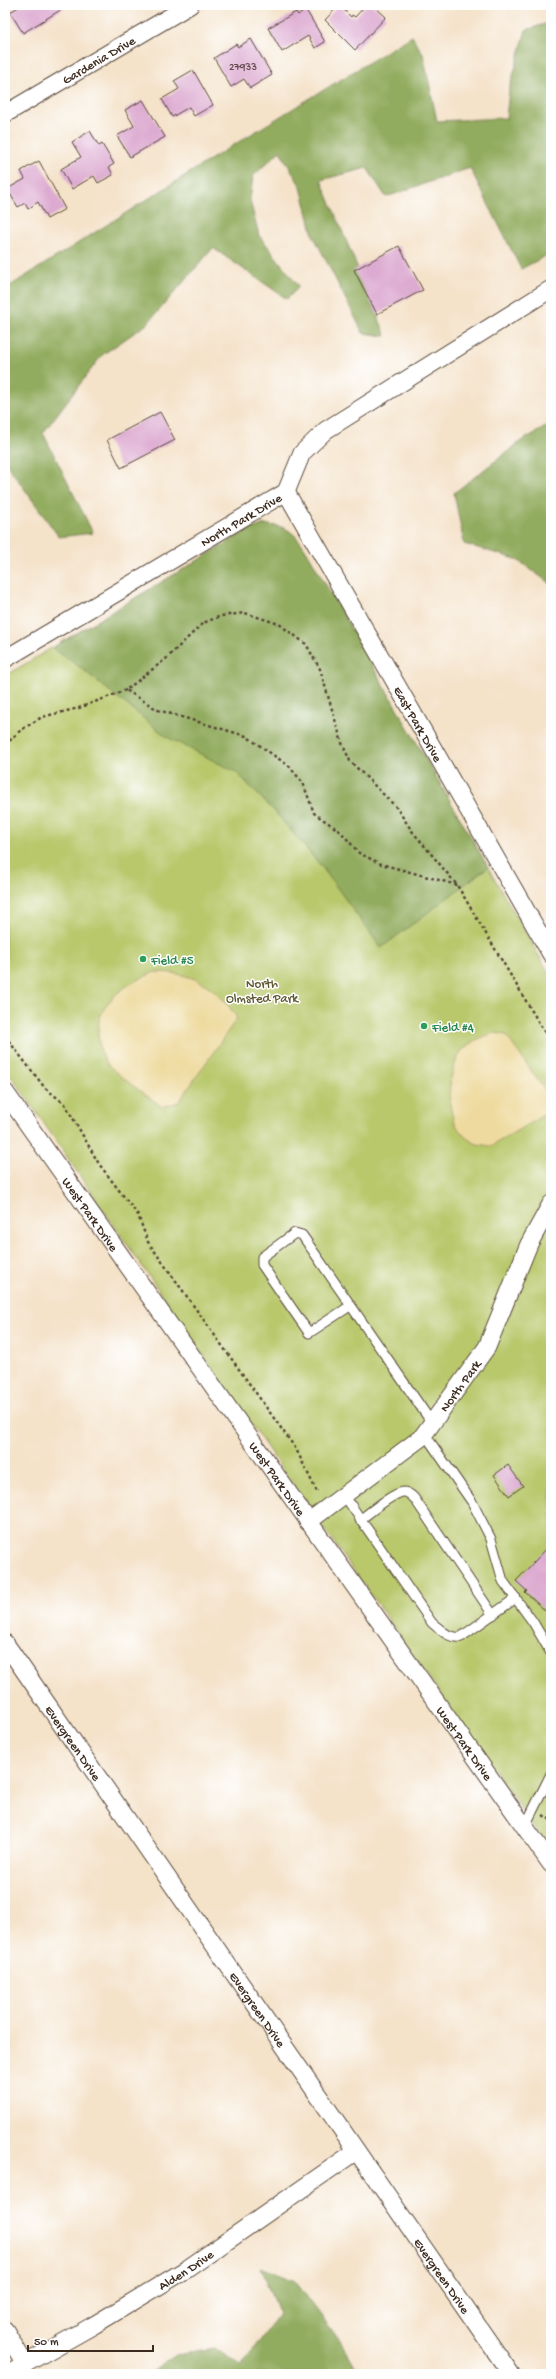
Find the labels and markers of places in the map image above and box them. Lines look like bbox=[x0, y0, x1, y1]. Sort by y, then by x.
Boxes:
marker: Field #5 bbox=[138, 954, 148, 964]
place label: Field #5 bbox=[150, 954, 194, 969]
marker: Field #4 bbox=[419, 1021, 429, 1031]
place label: Field #4 bbox=[431, 1021, 474, 1036]

